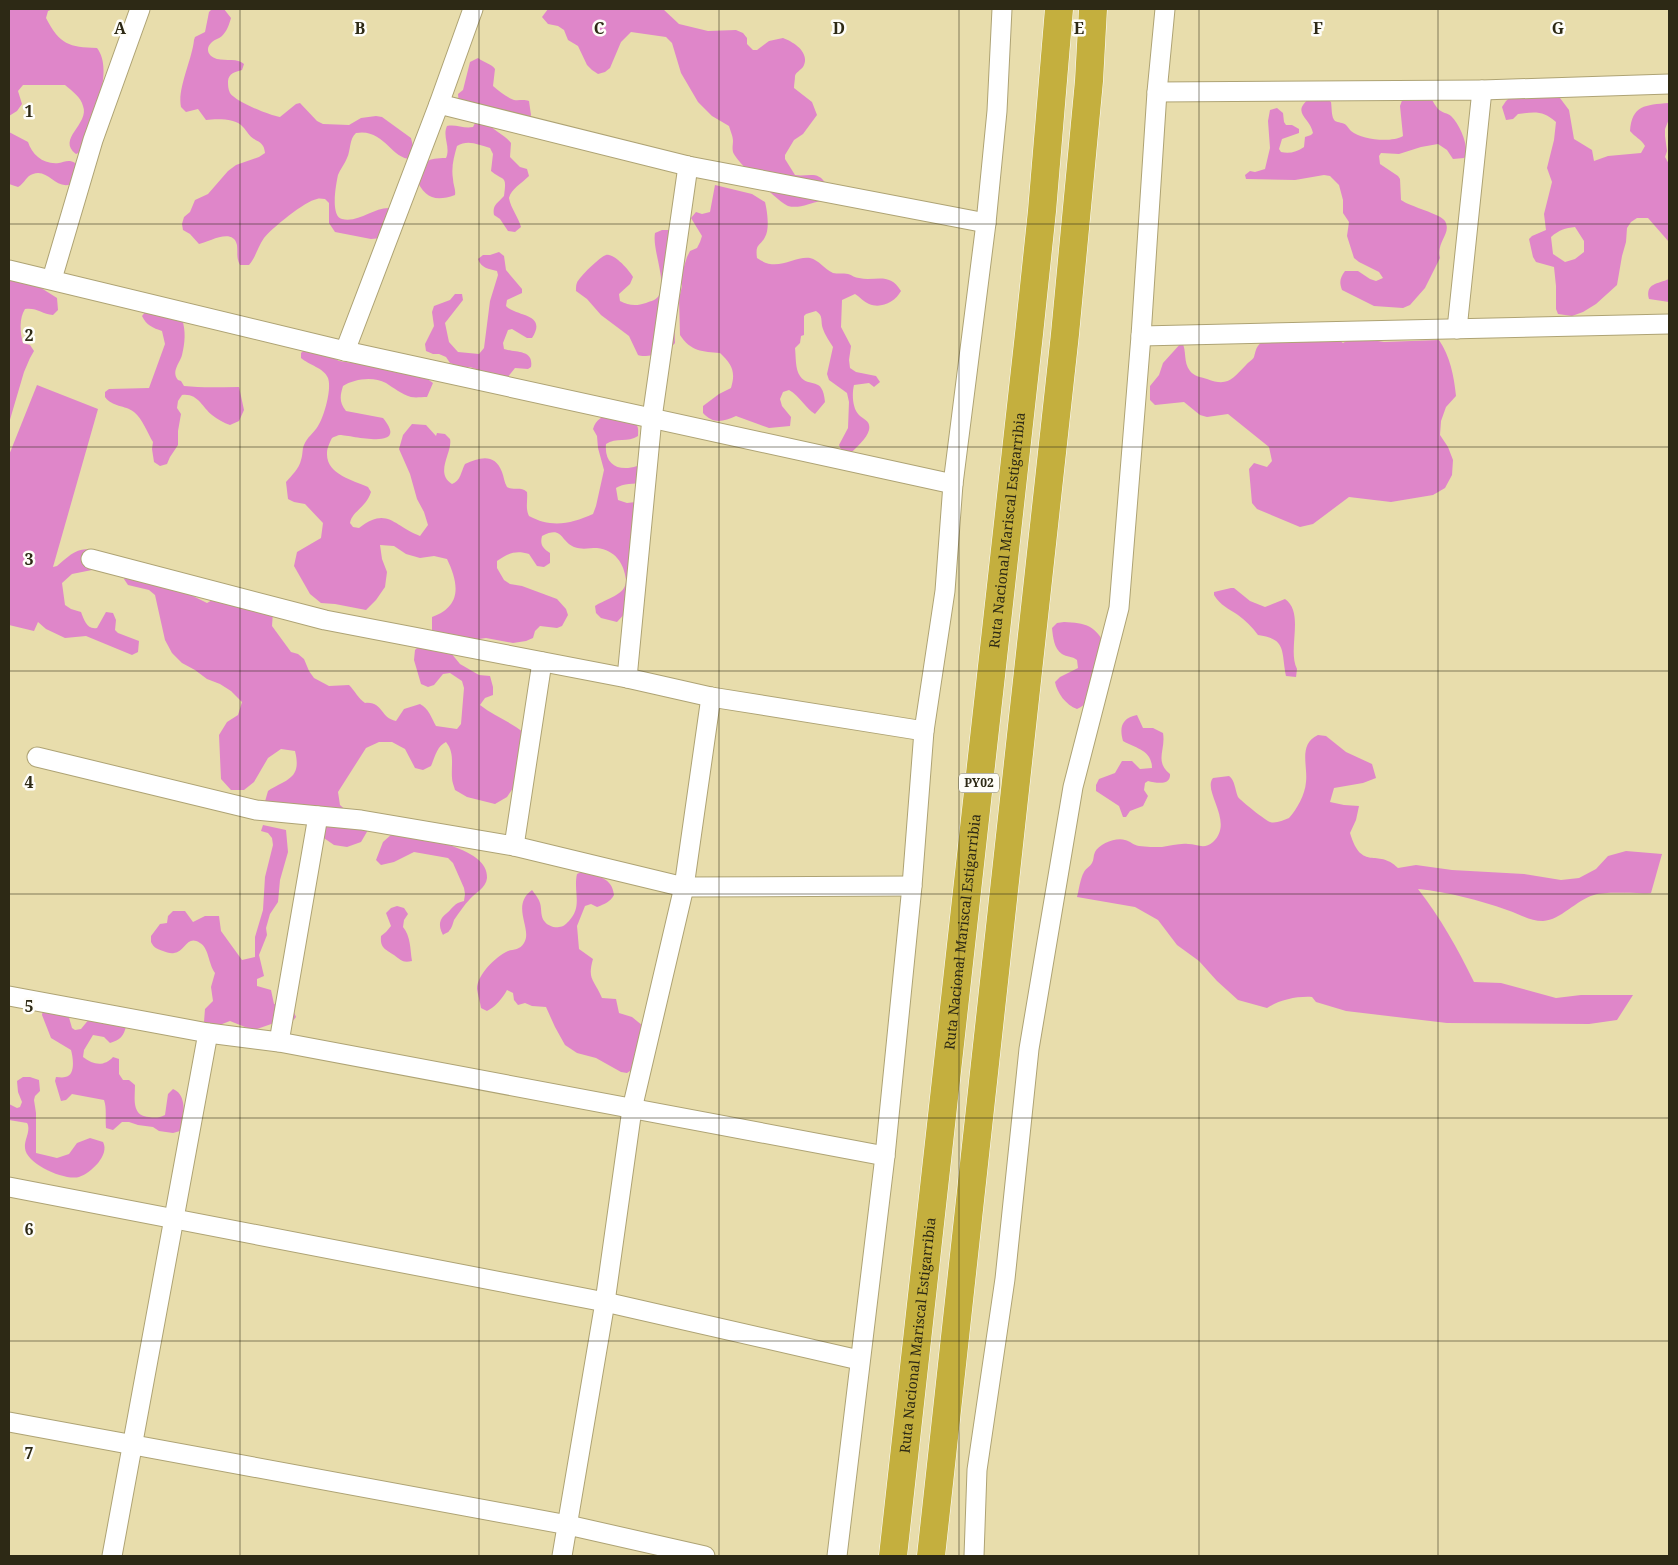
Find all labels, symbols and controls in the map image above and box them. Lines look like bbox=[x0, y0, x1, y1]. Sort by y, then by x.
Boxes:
text: A bbox=[114, 17, 127, 39]
text: B bbox=[355, 17, 366, 39]
text: C bbox=[594, 17, 605, 39]
text: D bbox=[833, 17, 845, 39]
text: E bbox=[1074, 17, 1084, 39]
text: F bbox=[1313, 17, 1323, 39]
text: G bbox=[1552, 17, 1564, 39]
text: 1 bbox=[24, 100, 34, 122]
text: 2 bbox=[24, 324, 34, 346]
street label: Ruta Nacional Mariscal Estigarribia bbox=[984, 411, 1029, 649]
text: 3 bbox=[24, 548, 34, 570]
text: 4 bbox=[24, 771, 34, 793]
road number: PY02 bbox=[959, 774, 999, 792]
street label: Ruta Nacional Mariscal Estigarribia bbox=[939, 813, 985, 1051]
text: 5 bbox=[24, 995, 34, 1017]
street label: Ruta Nacional Mariscal Estigarribia bbox=[894, 1216, 940, 1454]
text: 6 bbox=[24, 1218, 34, 1240]
text: 7 bbox=[24, 1442, 34, 1464]

